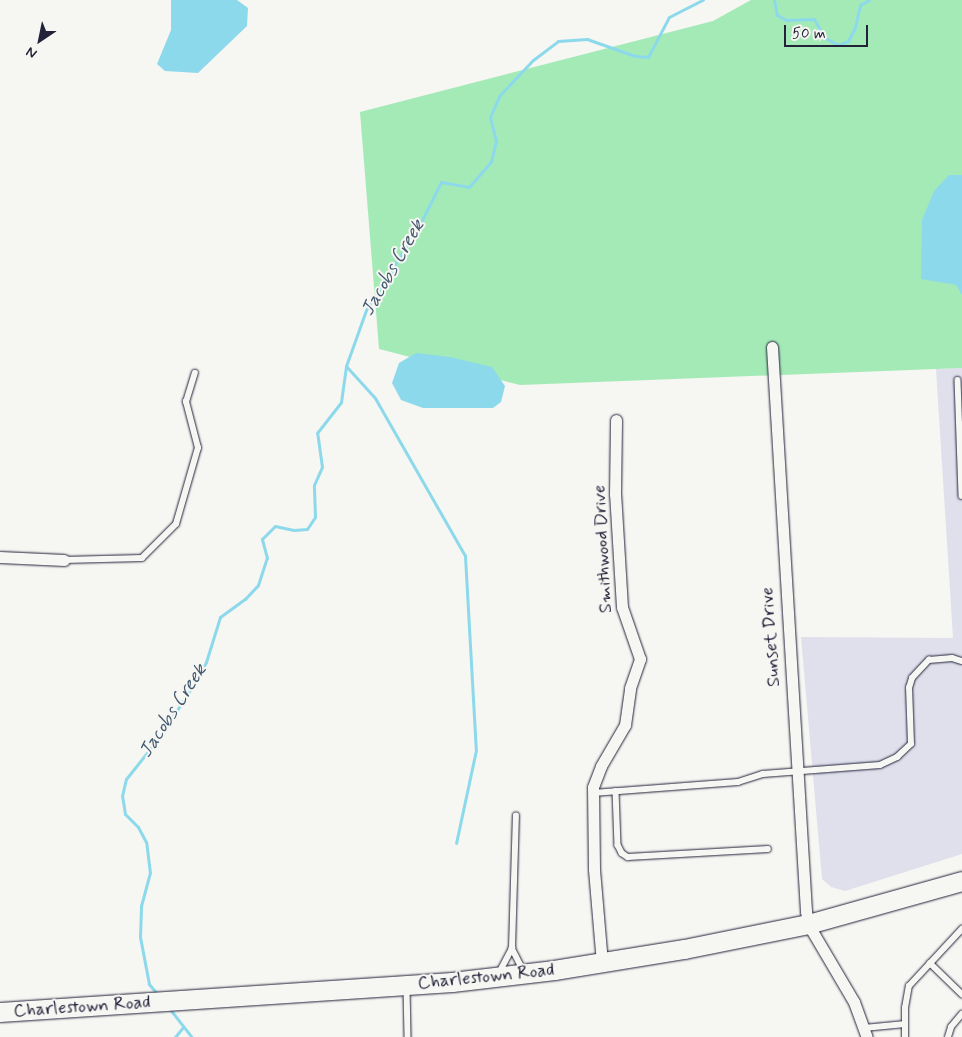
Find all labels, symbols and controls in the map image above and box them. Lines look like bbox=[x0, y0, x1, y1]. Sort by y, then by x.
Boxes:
north arrow bbox=[15, 15, 65, 65]
scale bar bbox=[787, 15, 871, 47]
text: 50 m bbox=[792, 24, 826, 44]
text: N bbox=[23, 42, 41, 63]
water label: Jacobs Creek bbox=[356, 215, 430, 321]
street label: Smithwood Drive bbox=[589, 485, 617, 613]
street label: Sunset Drive bbox=[757, 587, 785, 687]
water label: Jacobs Creek bbox=[134, 659, 212, 763]
street label: Charlestown Road bbox=[417, 959, 555, 995]
street label: Charlestown Road bbox=[13, 991, 151, 1023]

